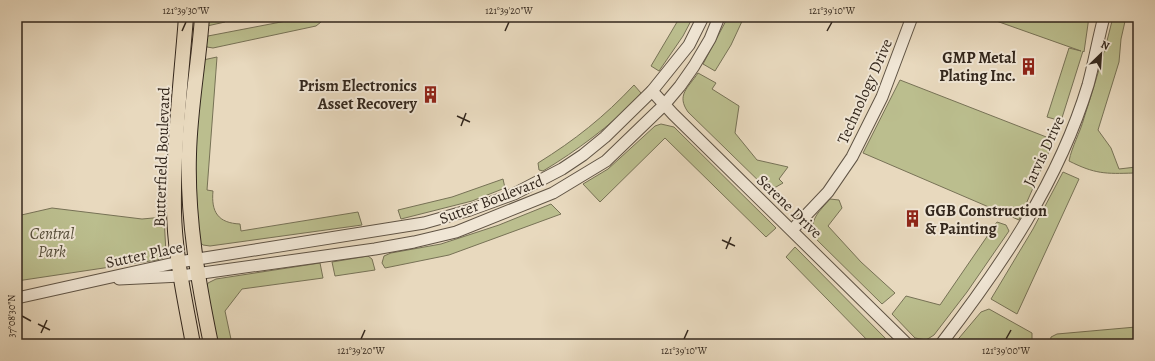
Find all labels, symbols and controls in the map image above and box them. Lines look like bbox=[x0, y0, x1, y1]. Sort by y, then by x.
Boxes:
text: 121°39'30"W bbox=[163, 4, 210, 17]
text: 121°39'20"W bbox=[485, 4, 533, 17]
text: 121°39'10"W bbox=[809, 4, 856, 17]
north arrow bbox=[1081, 34, 1121, 74]
street label: Technology Drive bbox=[832, 35, 898, 148]
text: N bbox=[1098, 37, 1112, 54]
place label: GMP Metal Plating Inc. bbox=[939, 47, 1017, 87]
building icon: GMP Metal Plating Inc. bbox=[1019, 56, 1039, 76]
place label: Prism Electronics Asset Recovery bbox=[299, 75, 418, 115]
building icon: Prism Electronics Asset Recovery bbox=[420, 84, 440, 104]
street label: Butterfield Boulevard bbox=[149, 86, 175, 228]
street label: Jarvis Drive bbox=[1018, 112, 1070, 190]
street label: Sutter Boulevard bbox=[436, 170, 547, 230]
street label: Serene Drive bbox=[752, 170, 827, 244]
place label: GGB Construction & Painting bbox=[925, 200, 1047, 240]
building icon: GGB Construction & Painting bbox=[902, 209, 922, 229]
park label: Central Park bbox=[30, 223, 74, 263]
street label: Sutter Place bbox=[104, 236, 185, 274]
text: 37°08'30"N bbox=[5, 295, 18, 337]
text: 121°39'20"W bbox=[337, 344, 385, 357]
text: 121°39'10"W bbox=[661, 344, 708, 357]
text: 121°39'00"W bbox=[982, 344, 1031, 357]

